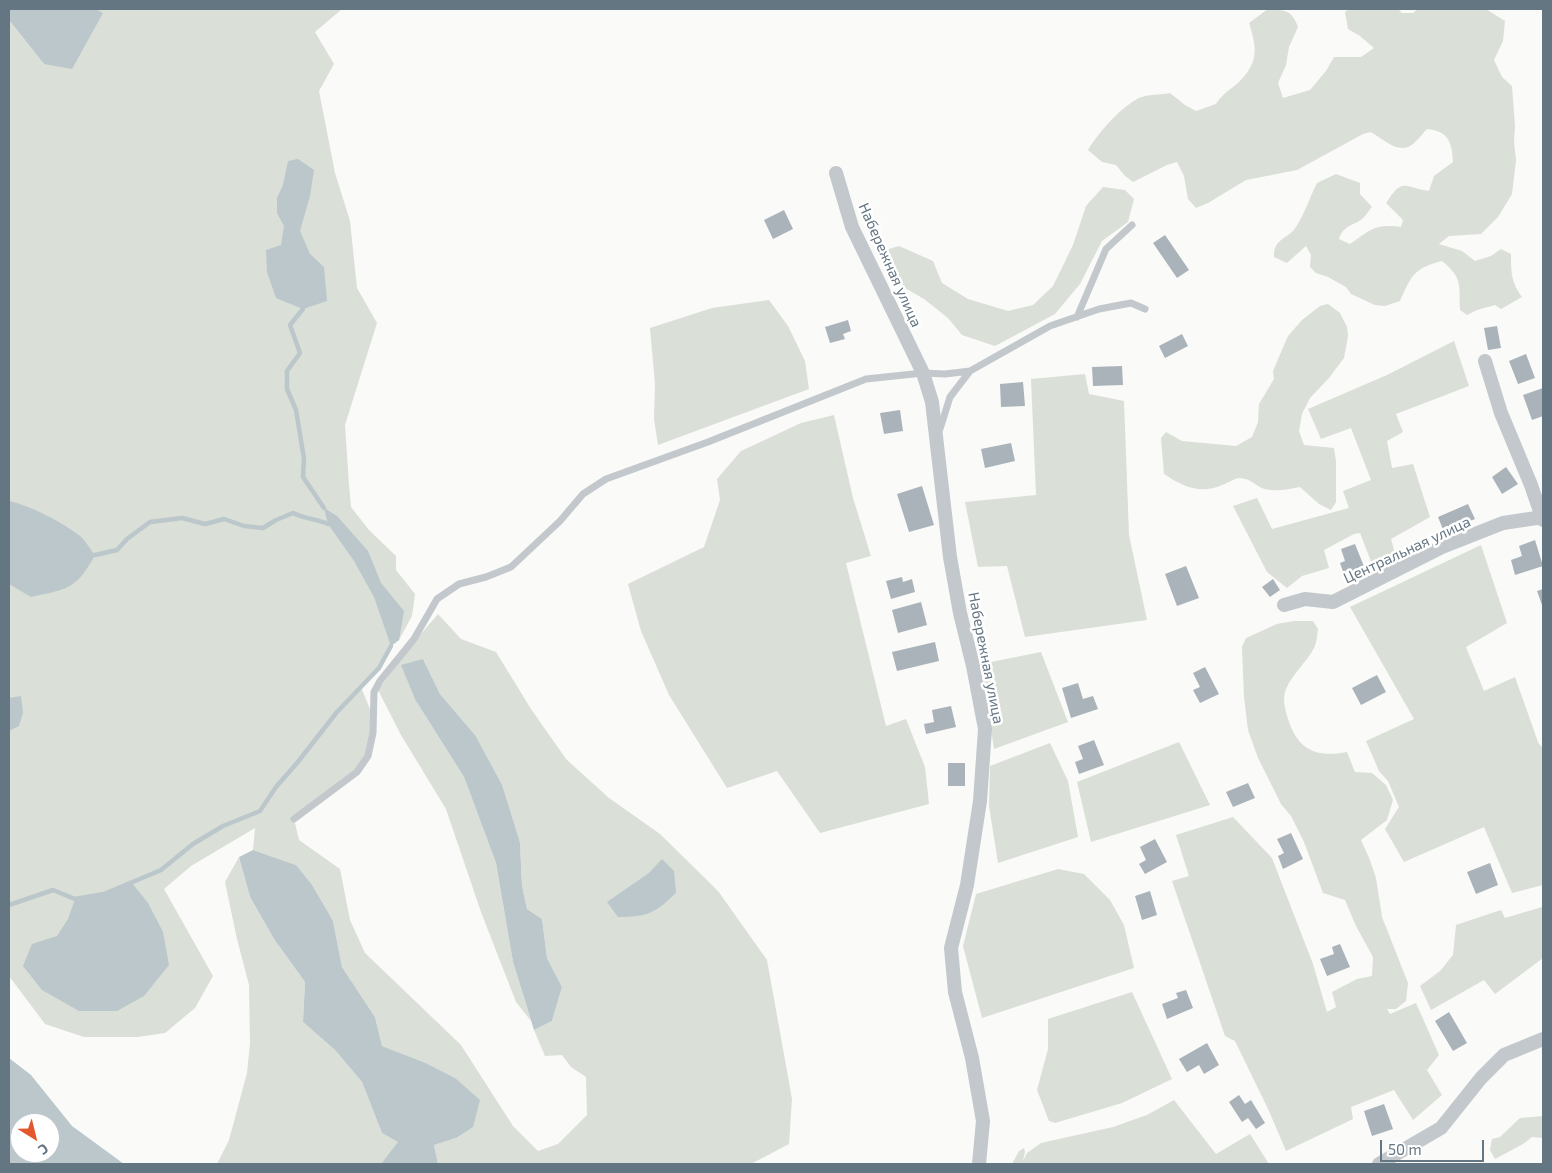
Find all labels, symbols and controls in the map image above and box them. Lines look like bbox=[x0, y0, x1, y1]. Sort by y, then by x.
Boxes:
street label: Набережная улица bbox=[855, 200, 925, 330]
street label: Центральная улица bbox=[1341, 513, 1473, 587]
street label: Набережная улица bbox=[964, 591, 1008, 725]
north arrow bbox=[10, 1113, 60, 1163]
scale bar bbox=[1382, 1130, 1486, 1162]
text: С bbox=[35, 1140, 52, 1159]
text: 50 m bbox=[1388, 1140, 1422, 1158]

